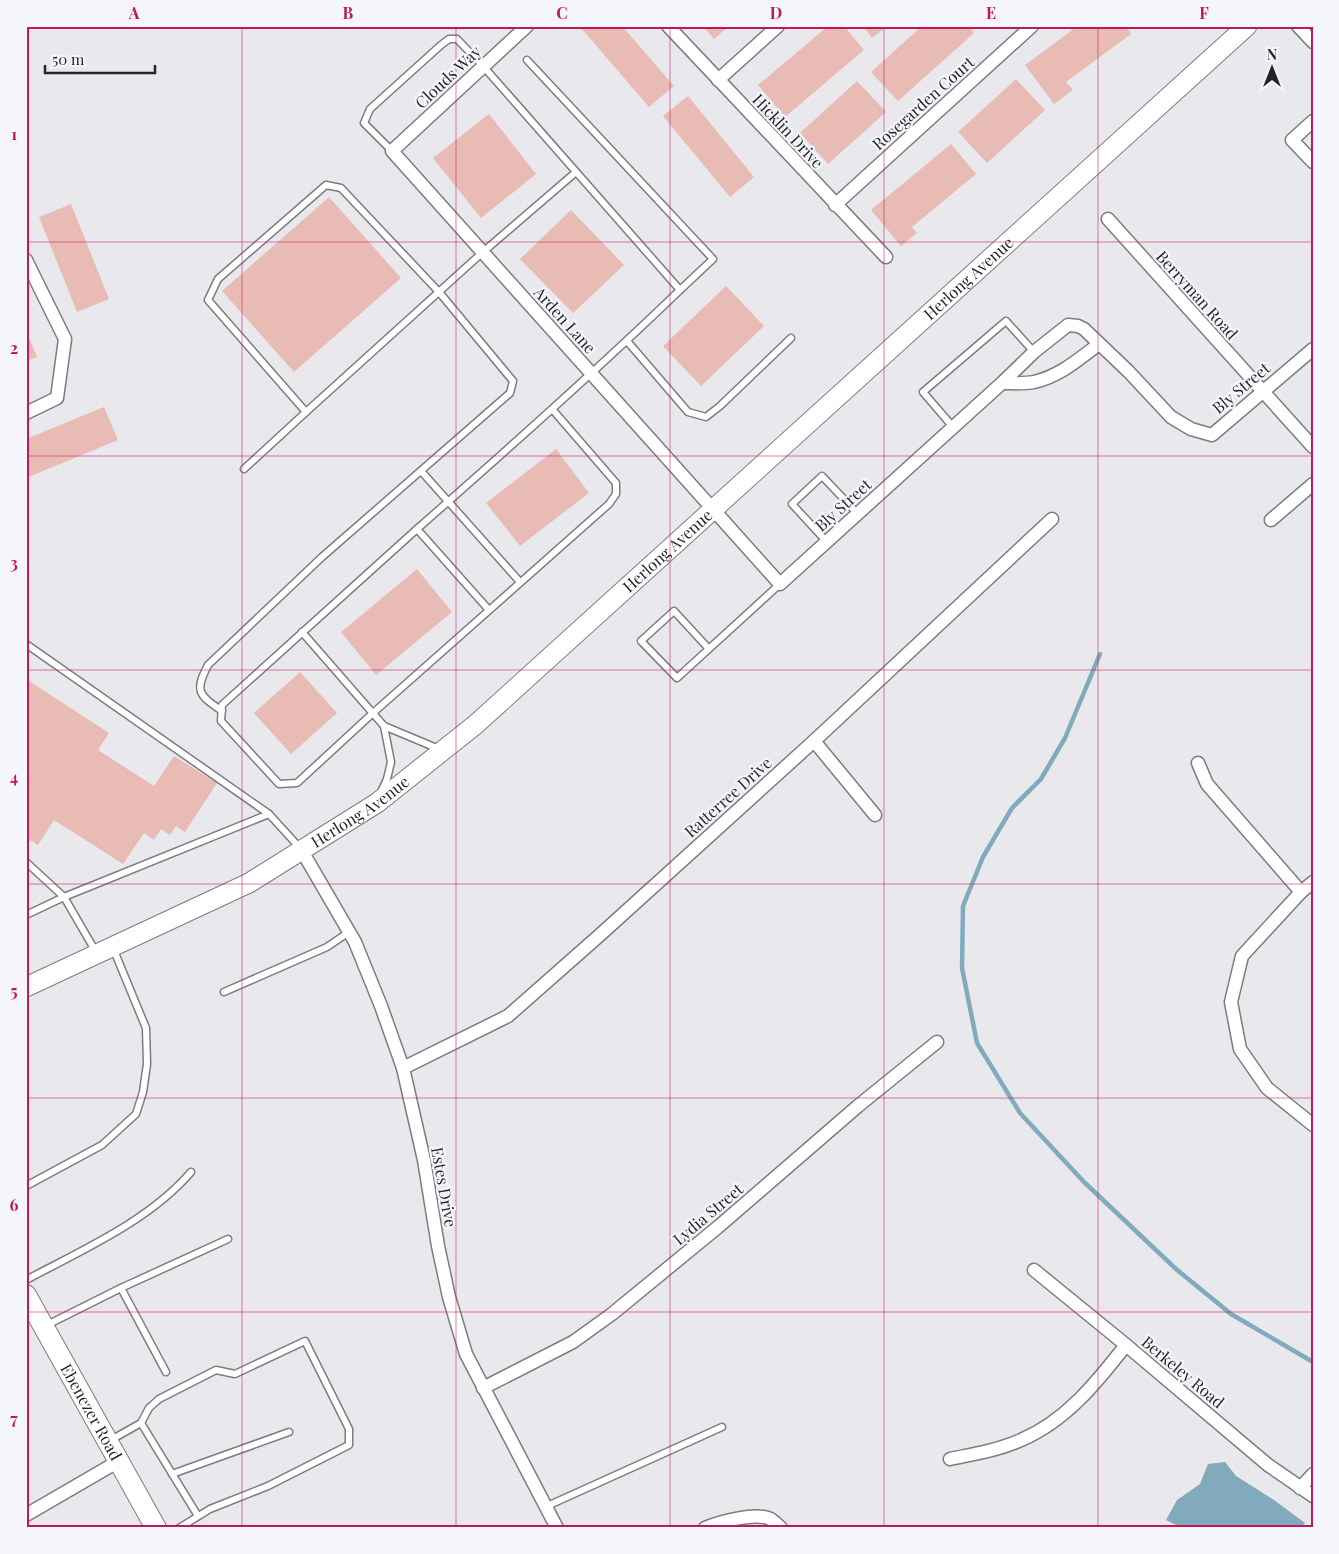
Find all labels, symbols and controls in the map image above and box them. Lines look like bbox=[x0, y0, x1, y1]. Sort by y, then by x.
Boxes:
text: A bbox=[128, 2, 140, 23]
text: B bbox=[343, 2, 354, 23]
text: C bbox=[556, 2, 568, 23]
text: D bbox=[770, 2, 782, 23]
text: E bbox=[986, 2, 996, 23]
text: F bbox=[1199, 2, 1209, 23]
street label: Clouds Way bbox=[410, 41, 485, 113]
scale bar bbox=[45, 42, 155, 74]
north arrow bbox=[1246, 42, 1296, 92]
text: N bbox=[1267, 45, 1277, 64]
text: 50 m bbox=[52, 49, 85, 69]
street label: Rosegarden Court bbox=[867, 51, 978, 154]
street label: Hicklin Drive bbox=[748, 89, 828, 173]
text: 1 bbox=[11, 123, 17, 144]
street label: Herlong Avenue bbox=[919, 232, 1018, 324]
street label: Berryman Road bbox=[1152, 246, 1243, 343]
street label: Arden Lane bbox=[529, 281, 601, 357]
text: 2 bbox=[10, 337, 18, 358]
street label: Bly Street bbox=[1208, 357, 1274, 418]
street label: Bly Street bbox=[810, 474, 876, 536]
street label: Herlong Avenue bbox=[618, 504, 717, 596]
text: 3 bbox=[10, 552, 18, 573]
street label: Ratterree Drive bbox=[680, 752, 776, 841]
text: 4 bbox=[10, 766, 18, 787]
street label: Herlong Avenue bbox=[307, 771, 413, 852]
text: 5 bbox=[10, 980, 18, 1001]
street label: Estes Drive bbox=[427, 1145, 462, 1229]
street label: Lydia Street bbox=[668, 1178, 747, 1249]
text: 6 bbox=[10, 1194, 19, 1215]
street label: Berkeley Road bbox=[1138, 1331, 1229, 1412]
street label: Ebenezer Road bbox=[56, 1360, 127, 1464]
text: 7 bbox=[10, 1408, 18, 1429]

